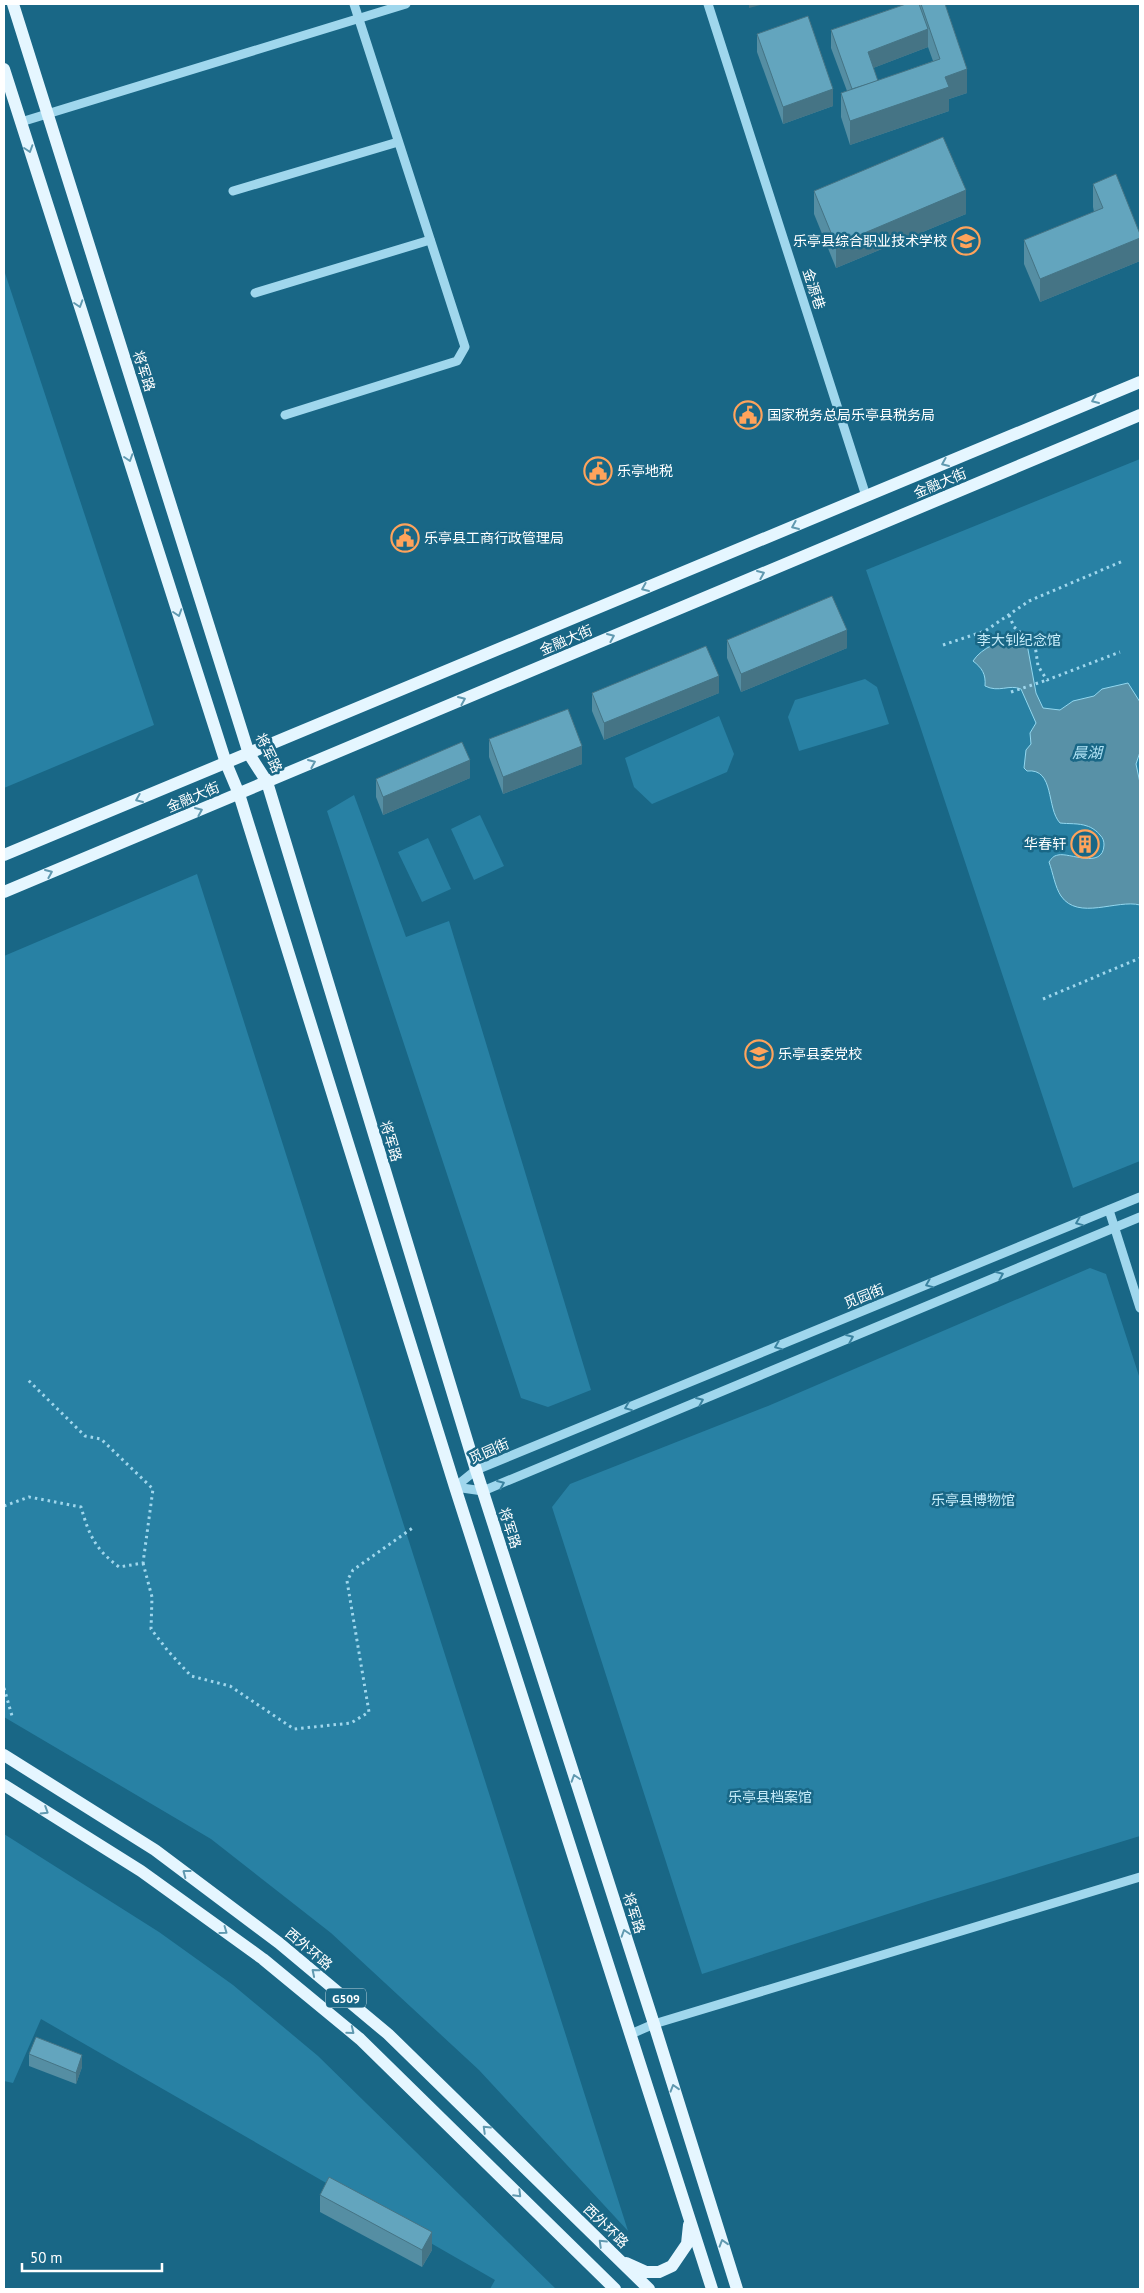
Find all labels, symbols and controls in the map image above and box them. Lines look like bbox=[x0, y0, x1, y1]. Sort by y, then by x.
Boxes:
one-way arrow bbox=[24, 144, 34, 153]
school or university icon: 乐亭县综合职业技术学校 bbox=[951, 226, 981, 256]
place label: 乐亭县综合职业技术学校 bbox=[793, 232, 947, 250]
street label: 金源巷 bbox=[799, 266, 829, 312]
one-way arrow bbox=[73, 299, 83, 307]
street label: 将军路 bbox=[129, 348, 159, 394]
one-way arrow bbox=[1091, 394, 1100, 405]
public building icon: 国家税务总局乐亭县税务局 bbox=[733, 400, 763, 430]
place label: 国家税务总局乐亭县税务局 bbox=[767, 406, 935, 424]
one-way arrow bbox=[123, 454, 133, 462]
public building icon: 乐亭地税 bbox=[583, 456, 613, 486]
one-way arrow bbox=[941, 457, 950, 467]
place label: 乐亭地税 bbox=[617, 462, 673, 480]
street label: 金融大街 bbox=[911, 464, 969, 502]
one-way arrow bbox=[791, 519, 800, 530]
public building icon: 乐亭县工商行政管理局 bbox=[390, 523, 420, 553]
place label: 乐亭县工商行政管理局 bbox=[424, 529, 564, 547]
one-way arrow bbox=[756, 570, 765, 581]
one-way arrow bbox=[641, 582, 650, 593]
one-way arrow bbox=[173, 608, 183, 617]
street label: 金融大街 bbox=[537, 621, 595, 659]
park label: 李大钊纪念馆 bbox=[977, 631, 1061, 649]
one-way arrow bbox=[606, 633, 615, 644]
one-way arrow bbox=[457, 696, 465, 706]
street label: 将军路 bbox=[252, 730, 286, 776]
water label: 晨湖 bbox=[1072, 743, 1104, 762]
one-way arrow bbox=[307, 759, 316, 770]
street label: 金融大街 bbox=[164, 778, 222, 816]
one-way arrow bbox=[135, 792, 144, 803]
one-way arrow bbox=[194, 806, 203, 817]
building icon: 华春轩 bbox=[1070, 829, 1100, 859]
place label: 华春轩 bbox=[1024, 835, 1066, 853]
one-way arrow bbox=[44, 869, 53, 880]
school or university icon: 乐亭县委党校 bbox=[744, 1039, 774, 1069]
place label: 乐亭县委党校 bbox=[778, 1045, 862, 1063]
street label: 将军路 bbox=[376, 1118, 406, 1164]
one-way arrow bbox=[1075, 1216, 1084, 1226]
one-way arrow bbox=[995, 1271, 1003, 1281]
one-way arrow bbox=[925, 1277, 934, 1288]
street label: 觅园街 bbox=[841, 1280, 887, 1312]
one-way arrow bbox=[845, 1334, 854, 1344]
one-way arrow bbox=[775, 1340, 783, 1350]
one-way arrow bbox=[695, 1396, 704, 1407]
one-way arrow bbox=[624, 1401, 633, 1412]
street label: 觅园街 bbox=[466, 1434, 512, 1468]
one-way arrow bbox=[496, 1479, 505, 1490]
park label: 乐亭县博物馆 bbox=[931, 1491, 1015, 1509]
street label: 将军路 bbox=[495, 1505, 525, 1551]
one-way arrow bbox=[571, 1774, 581, 1783]
park label: 乐亭县档案馆 bbox=[728, 1788, 812, 1806]
one-way arrow bbox=[40, 1805, 49, 1814]
one-way arrow bbox=[182, 1870, 192, 1879]
street label: 将军路 bbox=[619, 1890, 649, 1936]
street label: 西外环路 bbox=[282, 1924, 336, 1974]
one-way arrow bbox=[218, 1925, 227, 1933]
one-way arrow bbox=[621, 1929, 631, 1937]
one-way arrow bbox=[311, 1969, 320, 1978]
road number: G509 bbox=[326, 1989, 366, 2008]
one-way arrow bbox=[345, 2026, 354, 2034]
one-way arrow bbox=[670, 2084, 680, 2092]
one-way arrow bbox=[482, 2126, 491, 2135]
one-way arrow bbox=[512, 2188, 521, 2197]
street label: 西外环路 bbox=[580, 2200, 632, 2252]
one-way arrow bbox=[718, 2239, 728, 2247]
scale bar bbox=[22, 2240, 162, 2272]
one-way arrow bbox=[599, 2240, 608, 2249]
text: 50 m bbox=[30, 2248, 63, 2267]

